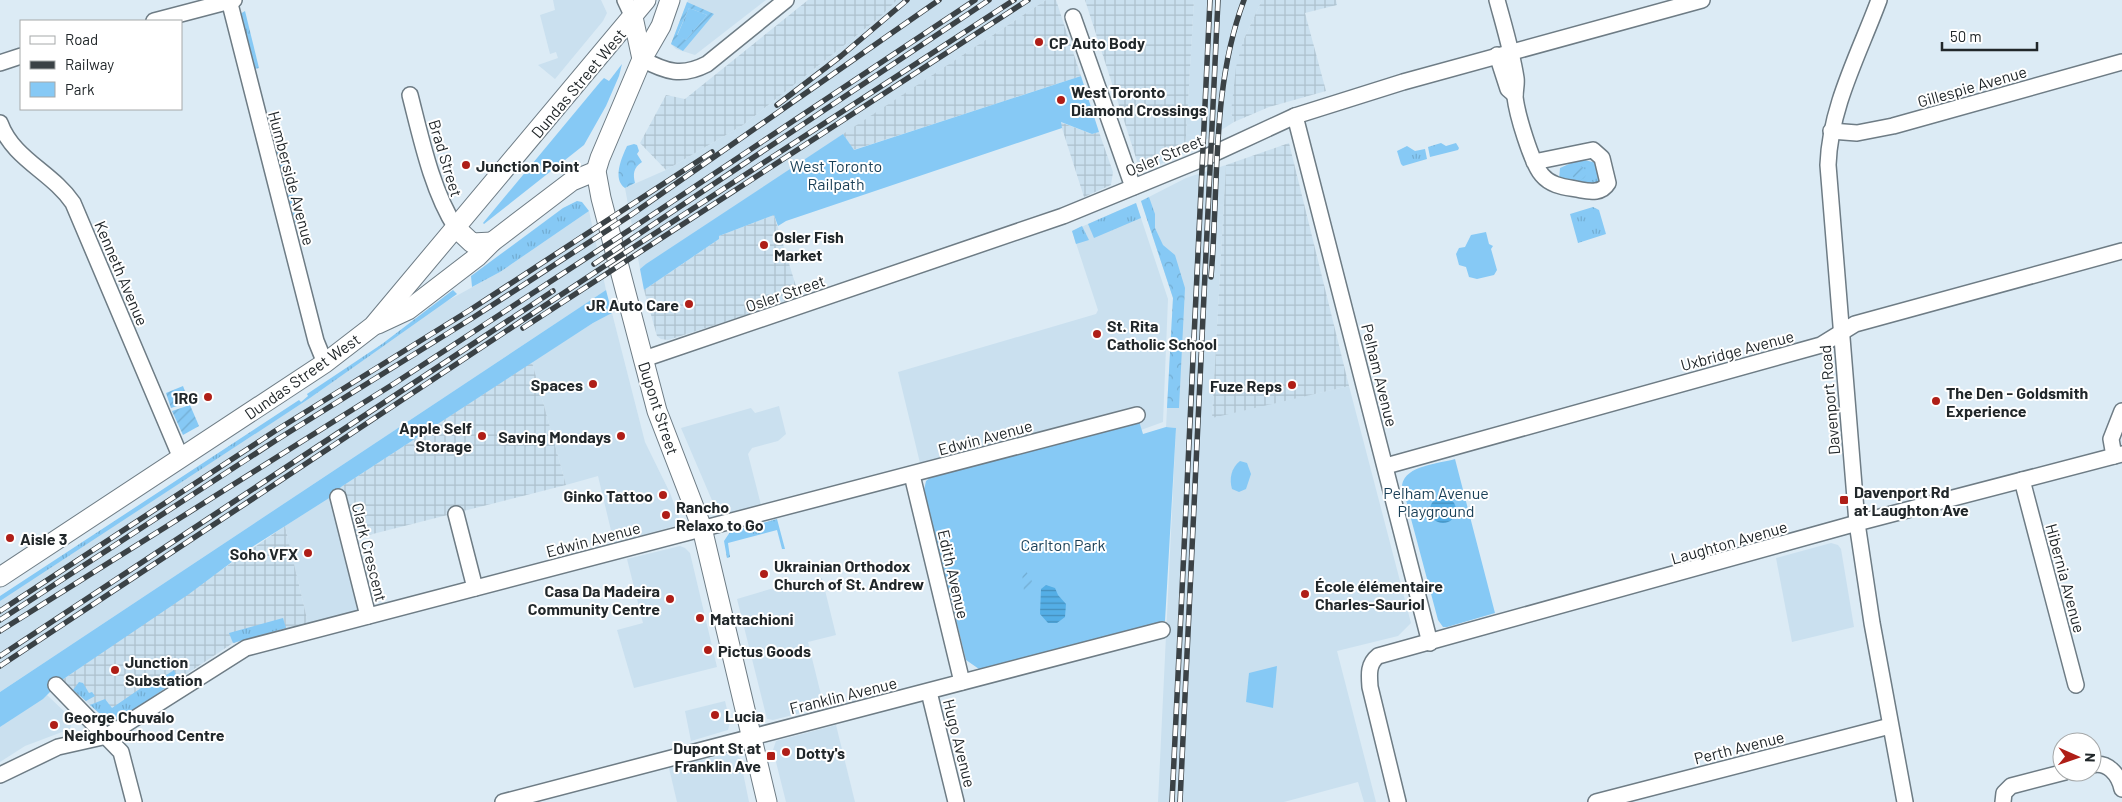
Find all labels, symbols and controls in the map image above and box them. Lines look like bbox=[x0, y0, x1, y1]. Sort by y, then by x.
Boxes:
legend bbox=[20, 20, 182, 110]
scale bar bbox=[1942, 20, 2037, 52]
street label: Dundas Street West bbox=[527, 25, 629, 141]
text: 50 m bbox=[1950, 27, 1982, 45]
text: Road bbox=[65, 30, 98, 48]
place label: CP Auto Body bbox=[1049, 33, 1145, 52]
marker: CP Auto Body bbox=[1033, 36, 1045, 48]
text: Railway bbox=[65, 55, 114, 73]
street label: Gillespie Avenue bbox=[1915, 61, 2029, 111]
text: Park bbox=[65, 80, 95, 98]
place label: West Toronto Diamond Crossings bbox=[1071, 82, 1207, 119]
marker: West Toronto Diamond Crossings bbox=[1055, 94, 1067, 106]
street label: Humberside Avenue bbox=[265, 109, 319, 247]
street label: Brad Street bbox=[425, 117, 467, 199]
street label: Osler Street bbox=[1122, 130, 1206, 180]
place label: Junction Point bbox=[476, 156, 579, 175]
park label: West Toronto Railpath bbox=[790, 156, 882, 193]
marker: Junction Point bbox=[460, 159, 472, 171]
street label: Kenneth Avenue bbox=[91, 218, 153, 328]
place label: Osler Fish Market bbox=[774, 227, 844, 264]
marker: Osler Fish Market bbox=[758, 239, 770, 251]
street label: Osler Street bbox=[743, 271, 827, 315]
place label: JR Auto Care bbox=[586, 295, 679, 314]
marker: JR Auto Care bbox=[683, 298, 695, 310]
place label: St. Rita Catholic School bbox=[1107, 316, 1217, 353]
street label: Pelham Avenue bbox=[1358, 322, 1402, 428]
street label: Uxbridge Avenue bbox=[1678, 326, 1796, 374]
marker: St. Rita Catholic School bbox=[1091, 328, 1103, 340]
street label: Dundas Street West bbox=[241, 329, 363, 423]
street label: Davenport Road bbox=[1815, 344, 1843, 456]
street label: Dupont Street bbox=[635, 359, 683, 457]
place label: Spaces bbox=[531, 375, 583, 394]
place label: Fuze Reps bbox=[1210, 376, 1282, 395]
marker: Spaces bbox=[587, 378, 599, 390]
marker: Fuze Reps bbox=[1286, 379, 1298, 391]
place label: The Den - Goldsmith Experience bbox=[1946, 383, 2088, 420]
place label: 1RG bbox=[173, 388, 198, 407]
marker: 1RG bbox=[202, 391, 214, 403]
marker: The Den - Goldsmith Experience bbox=[1930, 395, 1942, 407]
street label: Edwin Avenue bbox=[936, 415, 1034, 459]
place label: Apple Self Storage bbox=[399, 418, 472, 455]
place label: Saving Mondays bbox=[498, 427, 611, 446]
marker: Apple Self Storage bbox=[476, 430, 488, 442]
marker: Saving Mondays bbox=[615, 430, 627, 442]
place label: Davenport Rd at Laughton Ave bbox=[1854, 482, 1969, 519]
park label: Pelham Avenue Playground bbox=[1383, 483, 1489, 520]
place label: Ginko Tattoo bbox=[564, 486, 653, 505]
marker: Ginko Tattoo bbox=[657, 489, 669, 501]
marker: Davenport Rd at Laughton Ave bbox=[1838, 494, 1850, 506]
place label: Rancho Relaxo to Go bbox=[676, 497, 764, 534]
street label: Clark Crescent bbox=[349, 501, 391, 603]
marker: Rancho Relaxo to Go bbox=[660, 509, 672, 521]
street label: Laughton Avenue bbox=[1669, 516, 1789, 568]
street label: Edwin Avenue bbox=[544, 517, 642, 561]
street label: Hibernia Avenue bbox=[2042, 521, 2090, 635]
street label: Edith Avenue bbox=[935, 528, 973, 620]
place label: Aisle 3 bbox=[20, 529, 67, 548]
marker: Aisle 3 bbox=[4, 532, 16, 544]
park label: Carlton Park bbox=[1021, 535, 1105, 554]
place label: Soho VFX bbox=[230, 544, 298, 563]
marker: Soho VFX bbox=[302, 547, 314, 559]
place label: Ukrainian Orthodox Church of St. Andrew bbox=[774, 556, 925, 593]
marker: Ukrainian Orthodox Church of St. Andrew bbox=[758, 568, 770, 580]
place label: École élémentaire Charles-Sauriol bbox=[1315, 576, 1443, 613]
place label: Casa Da Madeira Community Centre bbox=[528, 581, 660, 618]
marker: École élémentaire Charles-Sauriol bbox=[1299, 588, 1311, 600]
marker: Casa Da Madeira Community Centre bbox=[664, 593, 676, 605]
place label: Mattachioni bbox=[710, 609, 794, 628]
marker: Mattachioni bbox=[694, 612, 706, 624]
place label: Pictus Goods bbox=[718, 641, 811, 660]
marker: Pictus Goods bbox=[702, 644, 714, 656]
place label: Junction Substation bbox=[125, 652, 203, 689]
marker: Junction Substation bbox=[109, 664, 121, 676]
street label: Franklin Avenue bbox=[787, 672, 899, 718]
street label: Hugo Avenue bbox=[940, 697, 980, 789]
place label: Lucia bbox=[725, 706, 764, 725]
place label: George Chuvalo Neighbourhood Centre bbox=[64, 707, 225, 744]
marker: Lucia bbox=[709, 709, 721, 721]
marker: George Chuvalo Neighbourhood Centre bbox=[48, 719, 60, 731]
street label: Perth Avenue bbox=[1692, 727, 1786, 767]
north arrow bbox=[2052, 732, 2102, 782]
place label: Dupont St at Franklin Ave bbox=[673, 738, 761, 775]
place label: Dotty's bbox=[796, 743, 845, 762]
marker: Dotty's bbox=[780, 746, 792, 758]
marker: Dupont St at Franklin Ave bbox=[765, 750, 777, 762]
text: N bbox=[2082, 753, 2099, 762]

